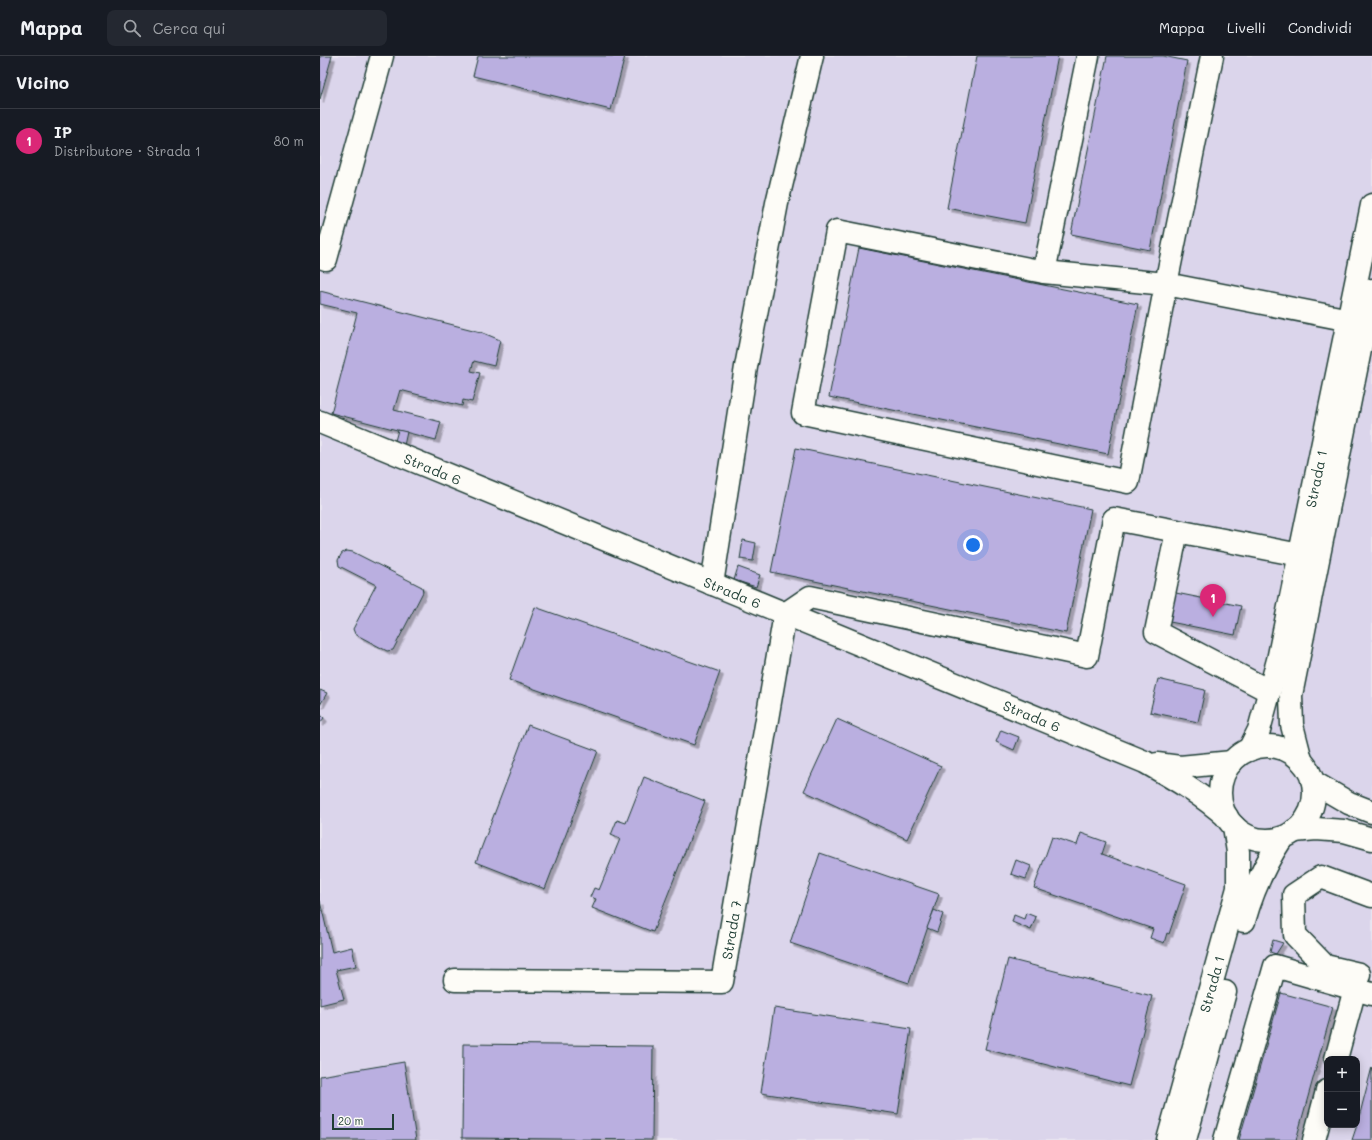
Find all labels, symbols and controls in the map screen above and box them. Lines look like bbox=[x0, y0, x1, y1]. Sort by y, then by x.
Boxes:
search box bbox=[107, 10, 387, 46]
text: Mappa bbox=[20, 15, 83, 40]
icon: search bbox=[121, 17, 143, 39]
text: Cerca qui bbox=[153, 18, 226, 38]
text: Mappa bbox=[1159, 18, 1205, 37]
text: Livelli bbox=[1227, 18, 1266, 37]
text: Condividi bbox=[1288, 18, 1352, 37]
text: Vicino bbox=[16, 71, 69, 93]
text: IP bbox=[54, 122, 72, 142]
text: 1 bbox=[26, 132, 32, 149]
text: 80 m bbox=[274, 132, 304, 149]
text: Distributore · Strada 1 bbox=[54, 142, 201, 159]
street label: Strada 6 bbox=[401, 448, 464, 489]
street label: Strada 1 bbox=[1300, 448, 1331, 509]
your location bbox=[963, 535, 983, 555]
street label: Strada 6 bbox=[701, 572, 764, 612]
pin: 1 bbox=[1200, 584, 1226, 617]
street label: Strada 6 bbox=[1000, 695, 1063, 736]
street label: Strada 7 bbox=[717, 899, 745, 961]
street label: Strada 1 bbox=[1194, 953, 1228, 1014]
map controls bbox=[1324, 1056, 1360, 1128]
button: + bbox=[1324, 1056, 1360, 1092]
button: − bbox=[1324, 1092, 1360, 1128]
scale bar bbox=[332, 1112, 394, 1131]
text: 20 m bbox=[338, 1113, 363, 1128]

